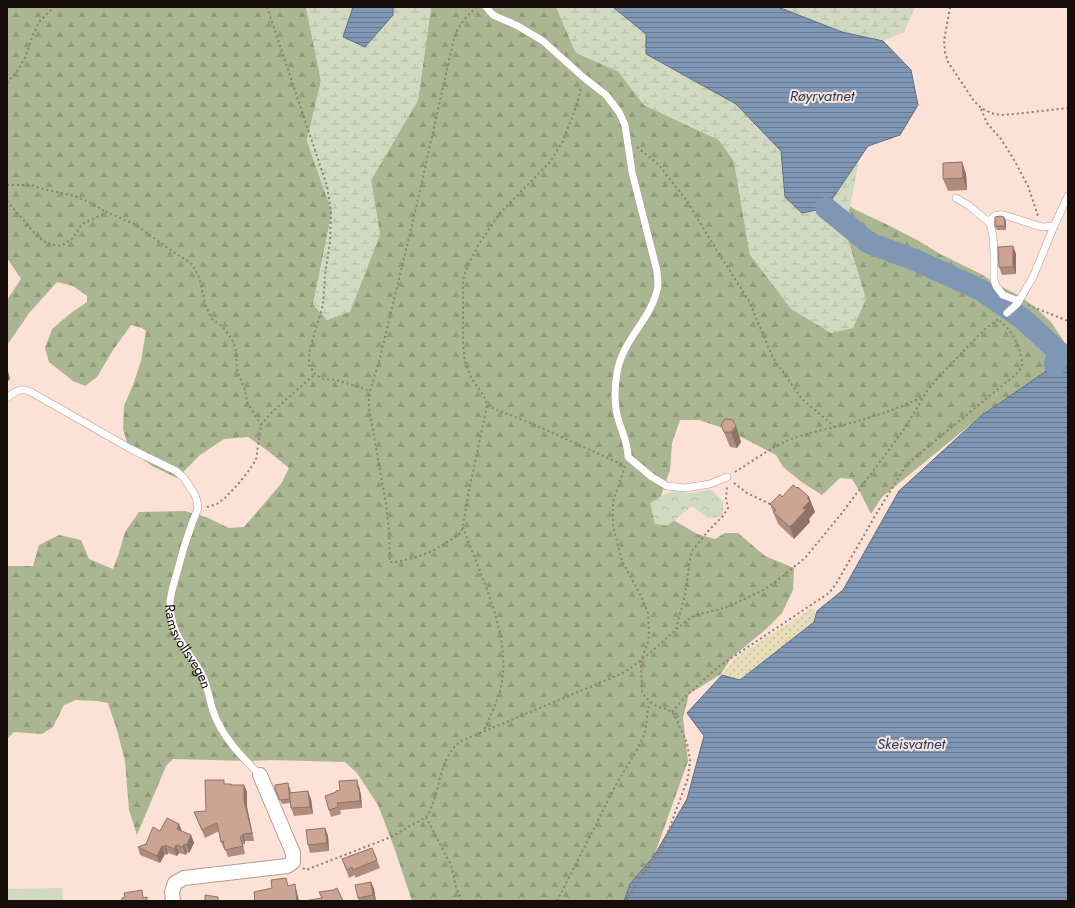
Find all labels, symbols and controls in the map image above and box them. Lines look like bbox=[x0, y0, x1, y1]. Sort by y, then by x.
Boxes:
water label: Røyrvatnet bbox=[790, 85, 856, 107]
street label: Ramsvollsvegen bbox=[160, 604, 216, 691]
water label: Skeisvatnet bbox=[877, 733, 947, 755]

